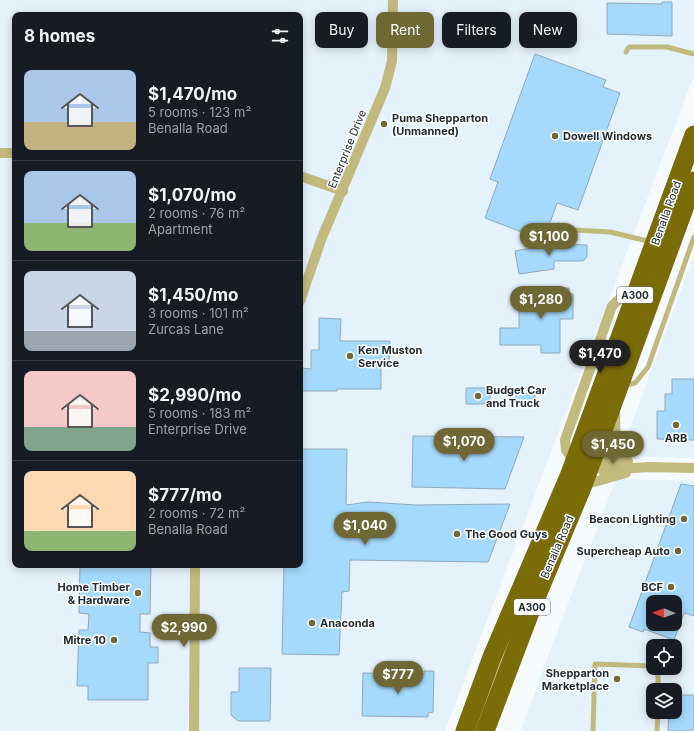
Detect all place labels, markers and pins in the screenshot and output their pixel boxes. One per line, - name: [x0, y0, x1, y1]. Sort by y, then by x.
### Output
- place label: Puma Shepparton (Unmanned): [392, 111, 488, 138]
- marker: Puma Shepparton (Unmanned): [379, 119, 389, 129]
- place label: Dowell Windows: [563, 129, 652, 143]
- marker: Dowell Windows: [550, 131, 560, 141]
- pin: $1,100: [516, 223, 582, 257]
- pin: $1,280: [508, 286, 574, 320]
- pin: $1,470: [567, 340, 633, 374]
- place label: Ken Muston Service: [358, 343, 422, 370]
- marker: Ken Muston Service: [345, 351, 355, 361]
- place label: Budget Car and Truck: [486, 383, 547, 410]
- marker: Budget Car and Truck: [473, 391, 483, 401]
- marker: ARB: [671, 420, 681, 430]
- pin: $1,070: [431, 428, 497, 462]
- pin: $1,450: [580, 431, 646, 465]
- place label: ARB: [665, 431, 687, 445]
- pin: $1,040: [332, 512, 398, 546]
- place label: Beacon Lighting: [589, 512, 676, 526]
- marker: Beacon Lighting: [679, 514, 689, 524]
- place label: The Good Guys: [465, 527, 548, 541]
- marker: The Good Guys: [452, 529, 462, 539]
- place label: Supercheap Auto: [577, 544, 670, 558]
- marker: Supercheap Auto: [673, 546, 683, 556]
- place label: Home Timber & Hardware: [58, 580, 131, 607]
- place label: BCF: [641, 580, 663, 594]
- marker: BCF: [666, 582, 676, 592]
- marker: Home Timber & Hardware: [133, 588, 143, 598]
- pin: $2,990: [151, 614, 217, 648]
- place label: Anaconda: [320, 616, 375, 630]
- marker: Anaconda: [307, 618, 317, 628]
- place label: Mitre 10: [63, 633, 106, 647]
- marker: Mitre 10: [109, 635, 119, 645]
- pin: $777: [374, 661, 422, 695]
- place label: Shepparton Marketplace: [542, 666, 609, 693]
- marker: Shepparton Marketplace: [612, 674, 622, 684]

